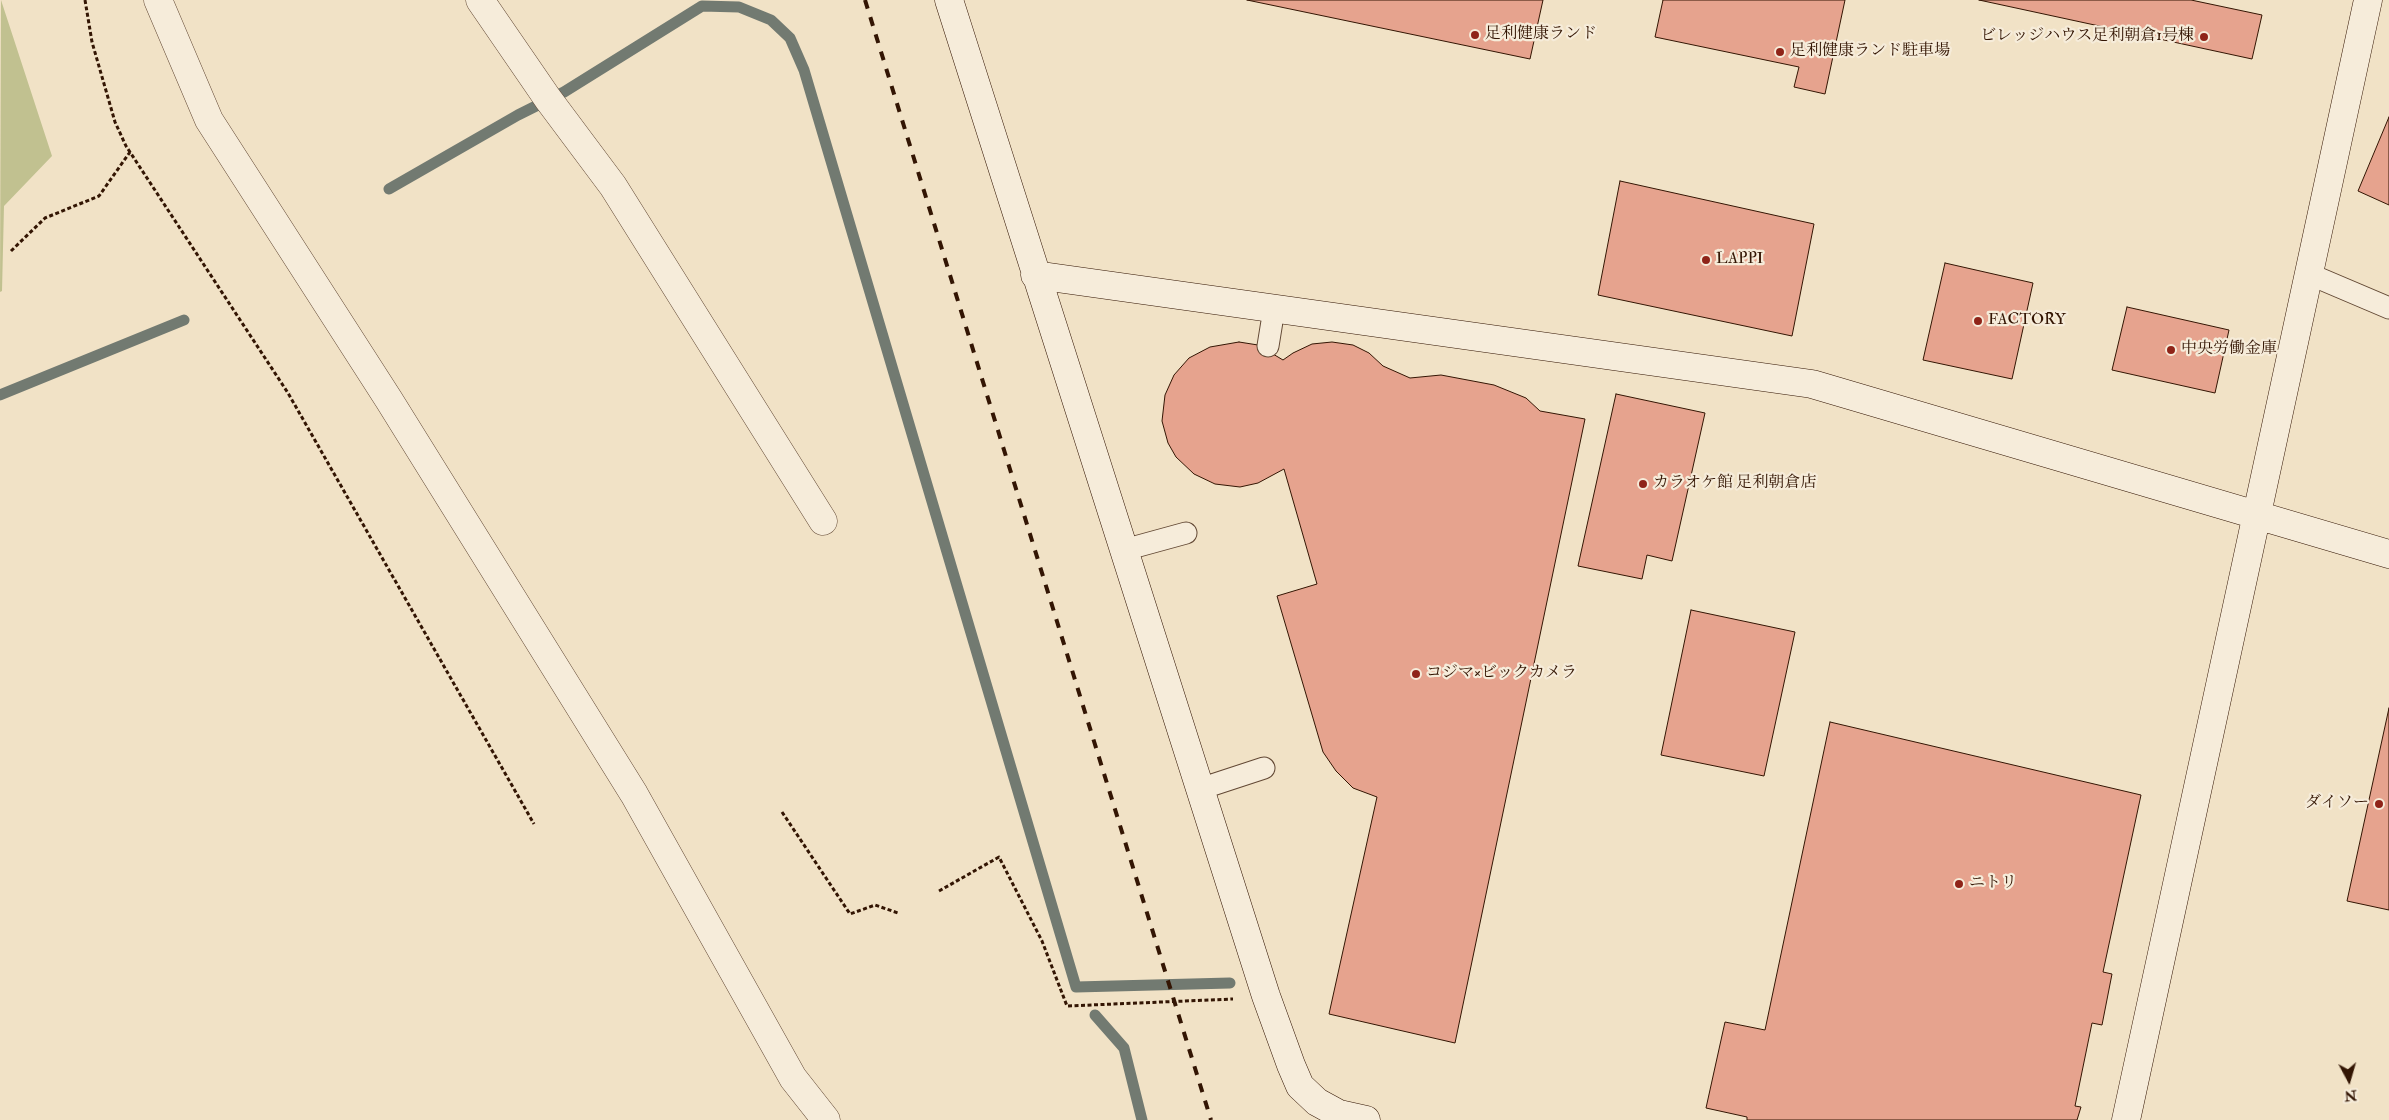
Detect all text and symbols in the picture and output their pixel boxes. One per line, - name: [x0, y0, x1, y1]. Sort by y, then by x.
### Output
- place label: 足利健康ランド: [1485, 25, 1597, 45]
- place label: ビレッジハウス足利朝倉1号棟: [1980, 27, 2194, 47]
- marker: 足利健康ランド: [1469, 29, 1481, 41]
- marker: ビレッジハウス足利朝倉1号棟: [2198, 31, 2210, 43]
- place label: 足利健康ランド駐車場: [1790, 42, 1950, 62]
- marker: 足利健康ランド駐車場: [1774, 46, 1786, 58]
- place label: LAPPI: [1716, 250, 1763, 270]
- marker: LAPPI: [1700, 254, 1712, 266]
- place label: FACTORY: [1988, 311, 2066, 331]
- marker: FACTORY: [1972, 315, 1984, 327]
- place label: 中央労働金庫: [2181, 340, 2277, 360]
- marker: 中央労働金庫: [2165, 344, 2177, 356]
- place label: カラオケ館 足利朝倉店: [1653, 474, 1816, 494]
- marker: カラオケ館 足利朝倉店: [1637, 478, 1649, 490]
- place label: コジマ×ビックカメラ: [1426, 664, 1577, 684]
- marker: コジマ×ビックカメラ: [1410, 668, 1422, 680]
- place label: ダイソー: [2305, 794, 2369, 814]
- marker: ダイソー: [2373, 798, 2385, 810]
- place label: ニトリ: [1969, 874, 2017, 894]
- marker: ニトリ: [1953, 878, 1965, 890]
- north arrow: [2324, 1055, 2374, 1105]
- text: N: [2344, 1086, 2358, 1105]

